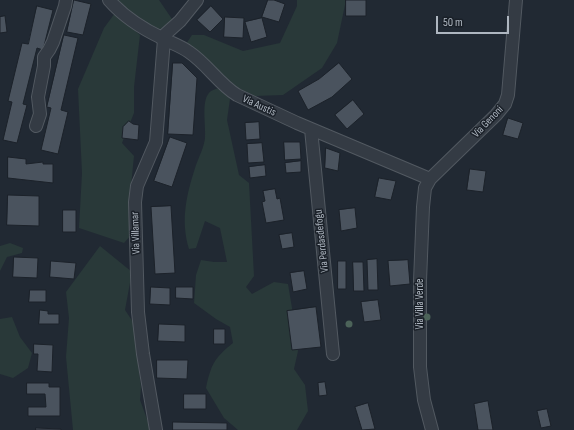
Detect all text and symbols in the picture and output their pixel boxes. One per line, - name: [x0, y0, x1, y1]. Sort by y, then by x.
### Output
- scale bar: [438, 8, 511, 34]
- text: 50 m: [443, 15, 463, 30]
- street label: Via Austis: [240, 92, 278, 120]
- street label: Via Genoni: [470, 103, 506, 141]
- street label: Via Perdasdefogu: [312, 209, 332, 273]
- street label: Via Villamar: [129, 211, 143, 255]
- street label: Via Villa Verde: [413, 278, 427, 330]

